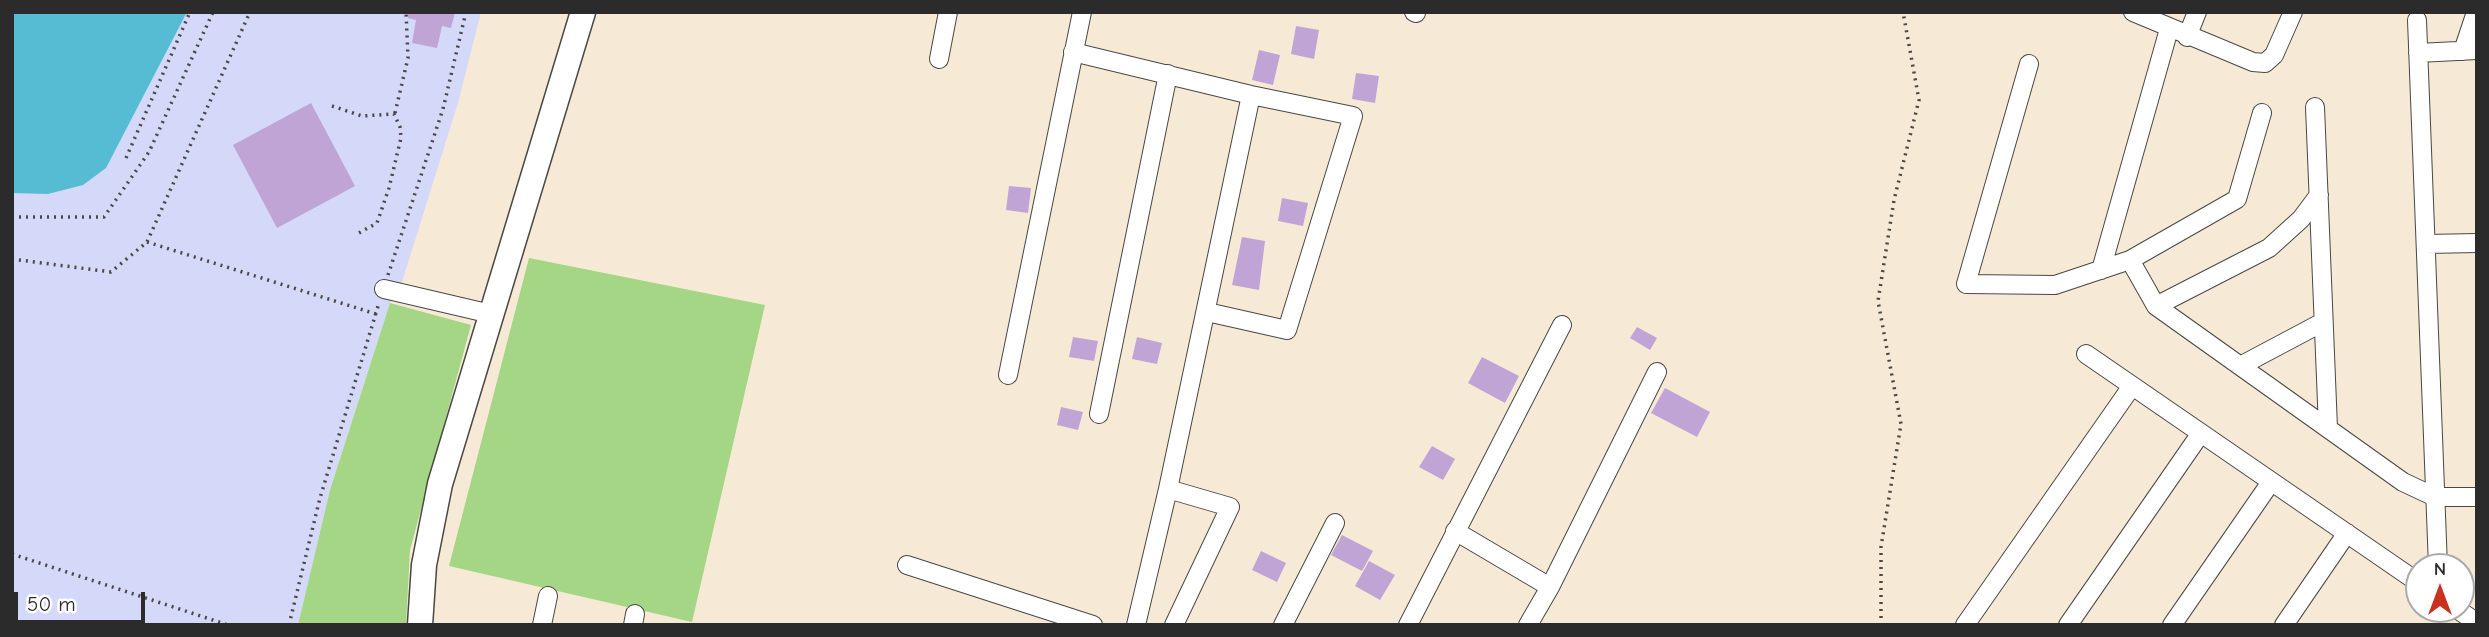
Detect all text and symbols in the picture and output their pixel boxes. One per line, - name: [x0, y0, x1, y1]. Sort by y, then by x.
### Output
- north arrow: [2405, 553, 2475, 623]
- text: N: [2434, 558, 2446, 580]
- scale bar: [18, 578, 149, 622]
- text: 50 m: [27, 592, 76, 616]

